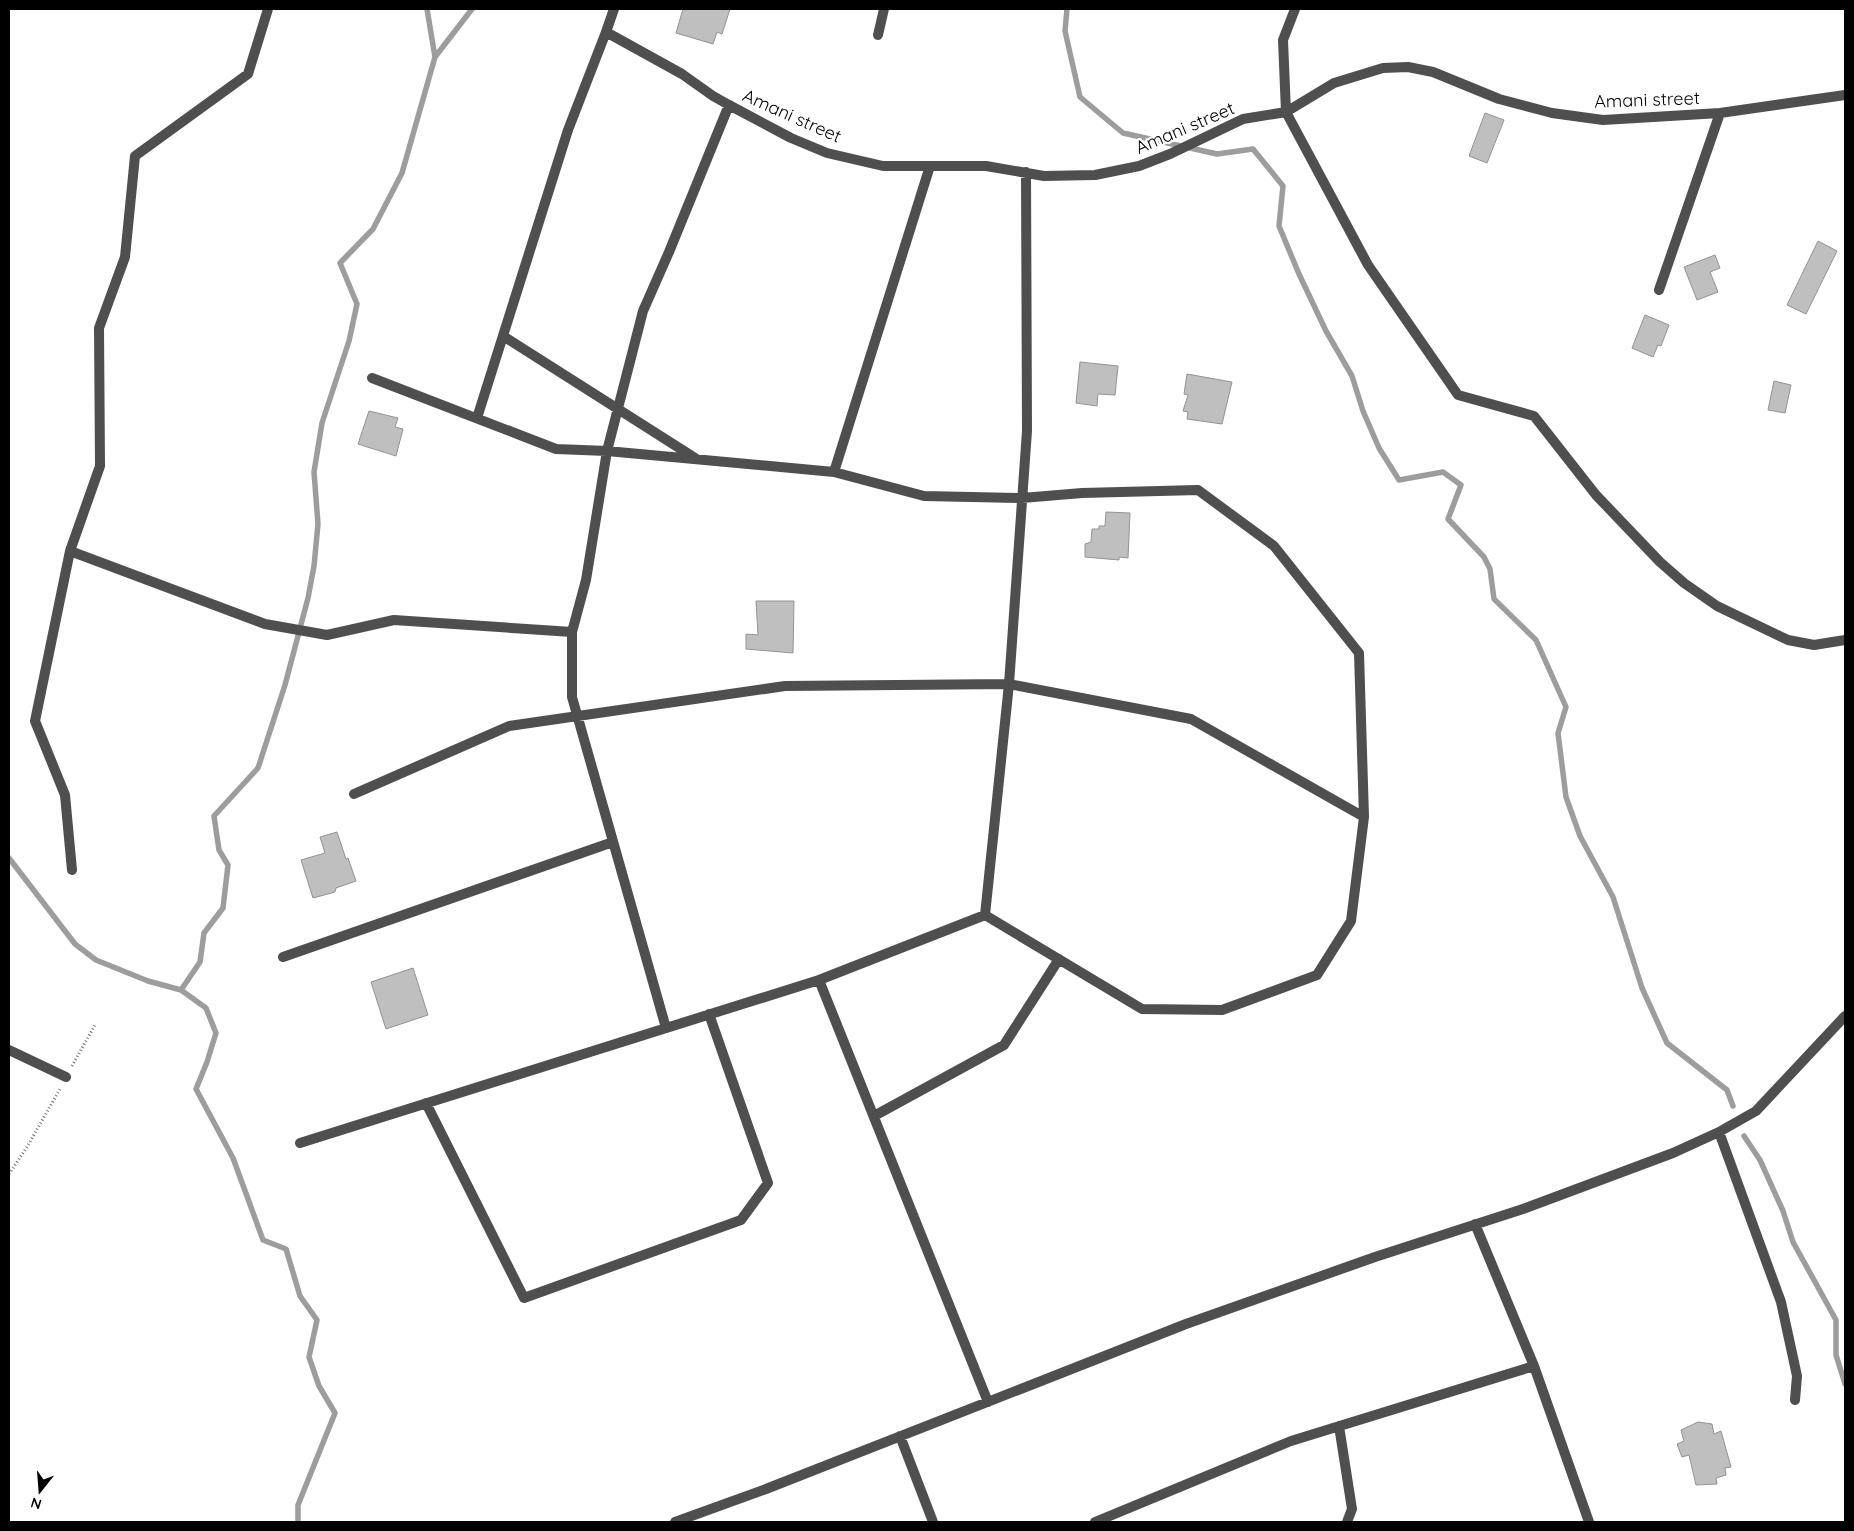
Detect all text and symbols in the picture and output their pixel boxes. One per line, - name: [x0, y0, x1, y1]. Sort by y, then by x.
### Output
- street label: Amani street: [739, 84, 845, 148]
- street label: Amani street: [1594, 86, 1700, 113]
- street label: Amani street: [1132, 96, 1238, 159]
- north arrow: [15, 1466, 65, 1516]
- text: N: [29, 1493, 44, 1514]

